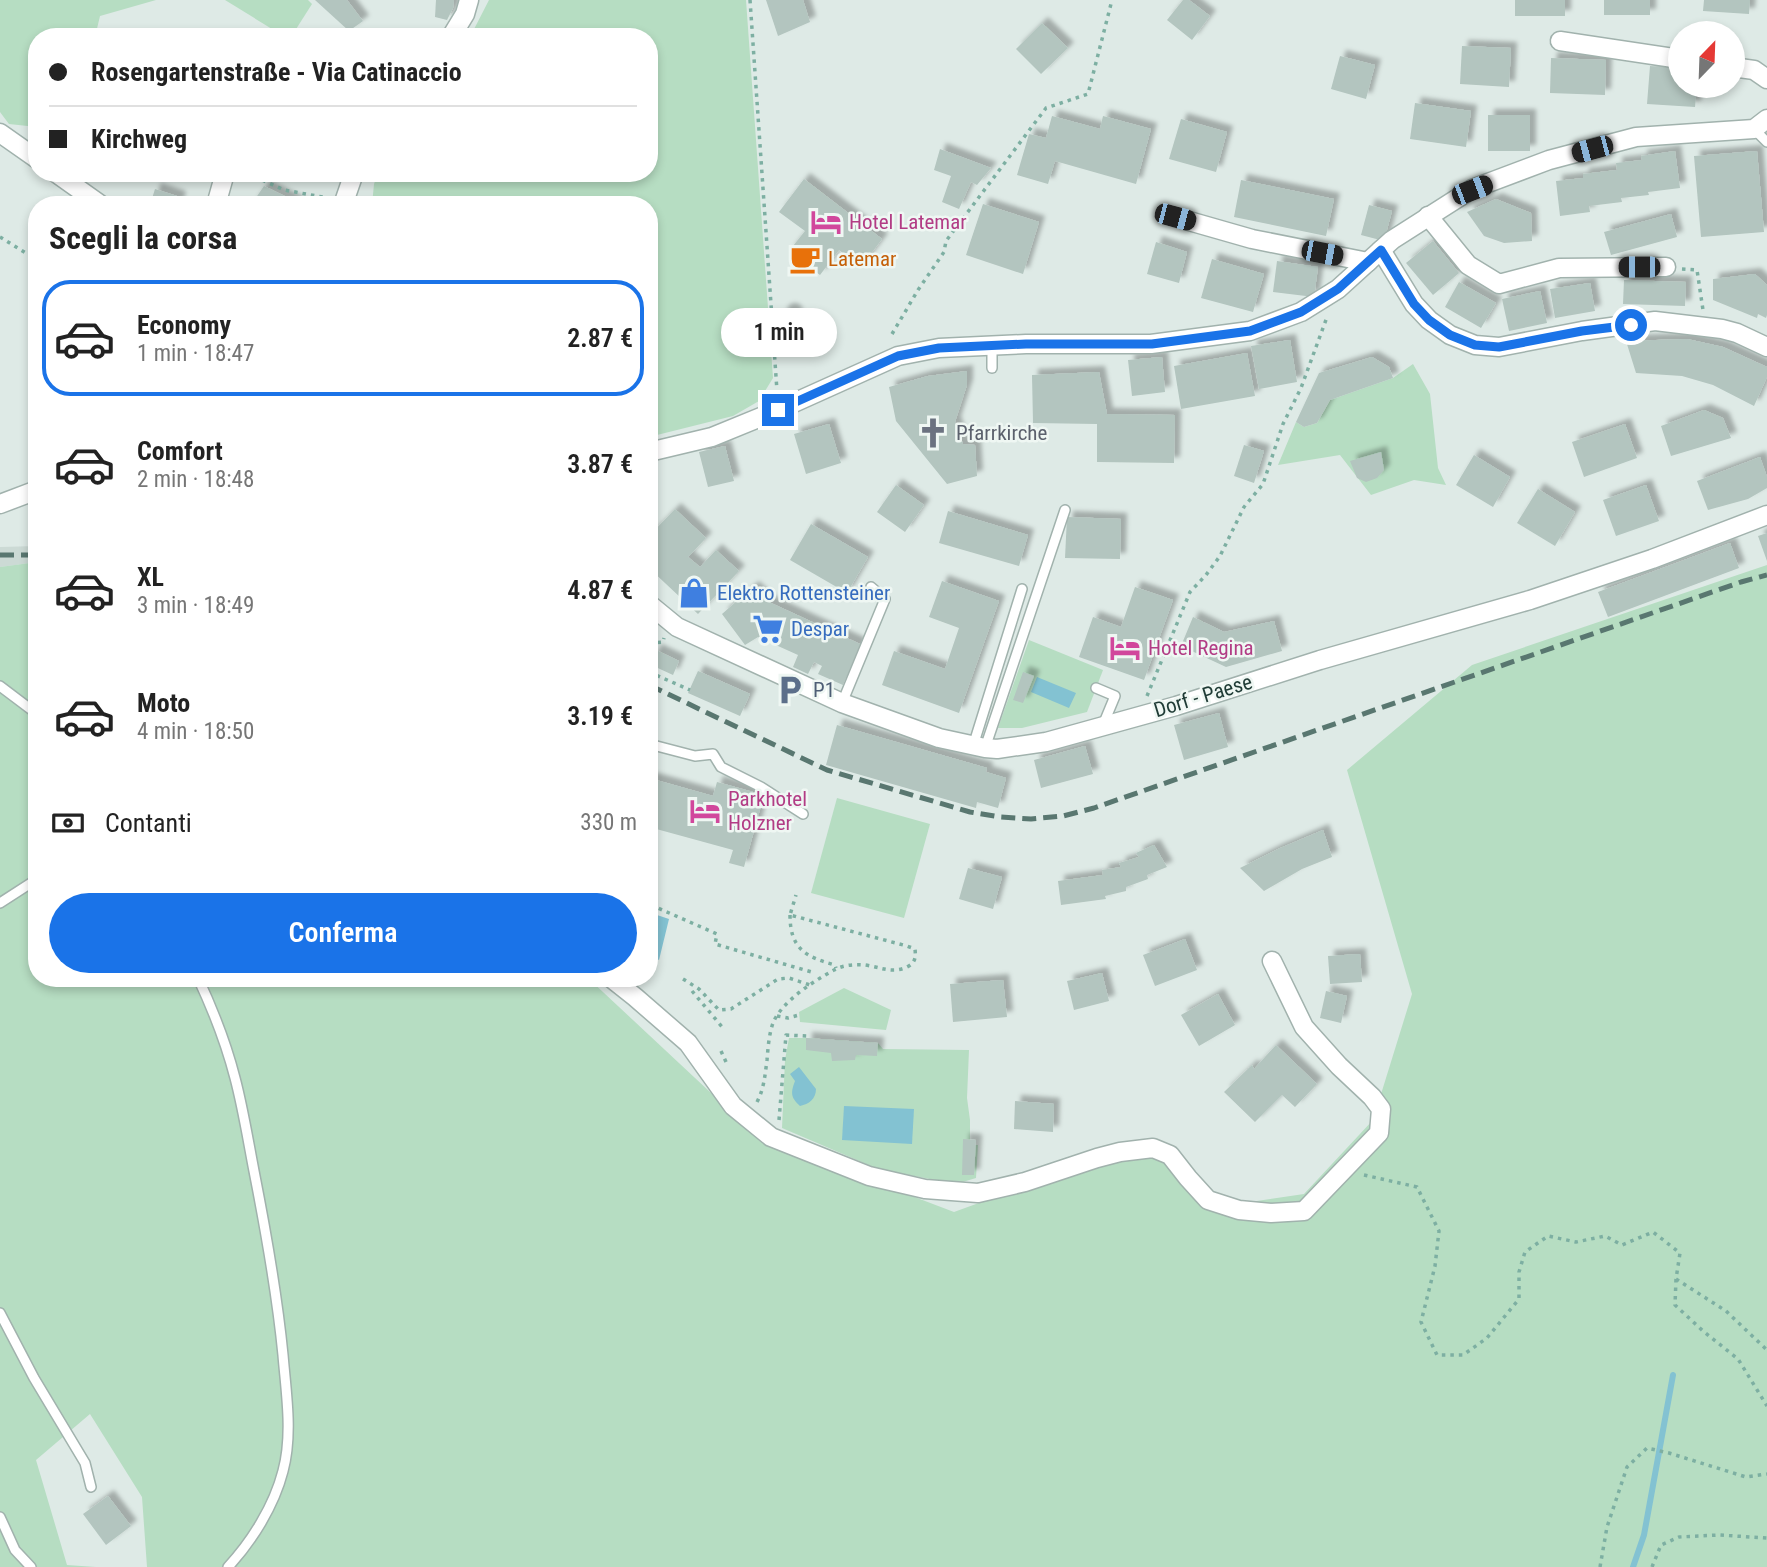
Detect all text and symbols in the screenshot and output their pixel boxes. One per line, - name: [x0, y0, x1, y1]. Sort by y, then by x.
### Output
- north arrow: [1668, 21, 1745, 98]
- map controls: [1668, 21, 1745, 98]
- text: Rosengartenstraße - Via Catinaccio: [91, 57, 462, 87]
- text: Kirchweg: [91, 124, 187, 154]
- car: [1569, 133, 1616, 165]
- car: [1449, 173, 1496, 207]
- car: [1152, 201, 1199, 233]
- hotel icon: Hotel Latemar: [809, 205, 843, 239]
- place label: Hotel Latemar: [849, 210, 967, 234]
- text: Scegli la corsa: [49, 219, 237, 257]
- car: [1300, 239, 1345, 267]
- cafe icon: Latemar: [788, 242, 822, 276]
- place label: Latemar: [828, 247, 896, 271]
- car: [1619, 257, 1661, 278]
- icon: car: [53, 307, 116, 370]
- callout: 1 min: [720, 308, 836, 358]
- route start: [1615, 309, 1647, 341]
- text: Economy: [137, 310, 231, 340]
- text: 1 min: [754, 319, 804, 346]
- text: 2.87 €: [567, 323, 633, 353]
- text: 1 min · 18:47: [137, 340, 254, 367]
- route end: [762, 394, 794, 426]
- church icon: Pfarrkirche: [916, 416, 950, 450]
- place label: Pfarrkirche: [956, 421, 1047, 445]
- icon: car: [53, 433, 116, 496]
- text: Comfort: [137, 436, 223, 466]
- text: 3.87 €: [567, 449, 633, 479]
- text: 2 min · 18:48: [137, 466, 254, 493]
- icon: car: [53, 559, 116, 622]
- text: XL: [137, 562, 164, 592]
- text: 4.87 €: [567, 575, 633, 605]
- shop icon: Elektro Rottensteiner: [677, 576, 711, 610]
- place label: Elektro Rottensteiner: [717, 581, 890, 605]
- text: 3 min · 18:49: [137, 592, 254, 619]
- supermarket icon: Despar: [751, 612, 785, 646]
- place label: Despar: [791, 617, 849, 641]
- hotel icon: Hotel Regina: [1108, 631, 1142, 665]
- place label: Hotel Regina: [1148, 636, 1254, 660]
- street label: Dorf - Paese: [1151, 670, 1255, 722]
- parking icon: P1: [773, 673, 807, 707]
- place label: P1: [813, 678, 835, 702]
- icon: car: [53, 685, 116, 748]
- text: Moto: [137, 688, 190, 718]
- text: 3.19 €: [567, 701, 633, 731]
- text: 4 min · 18:50: [137, 718, 254, 745]
- place label: Parkhotel Holzner: [728, 787, 807, 835]
- hotel icon: Parkhotel Holzner: [688, 794, 722, 828]
- icon: cash: [49, 804, 87, 842]
- text: Contanti: [105, 808, 192, 838]
- text: 330 m: [580, 809, 637, 836]
- button: Conferma: [49, 893, 637, 973]

